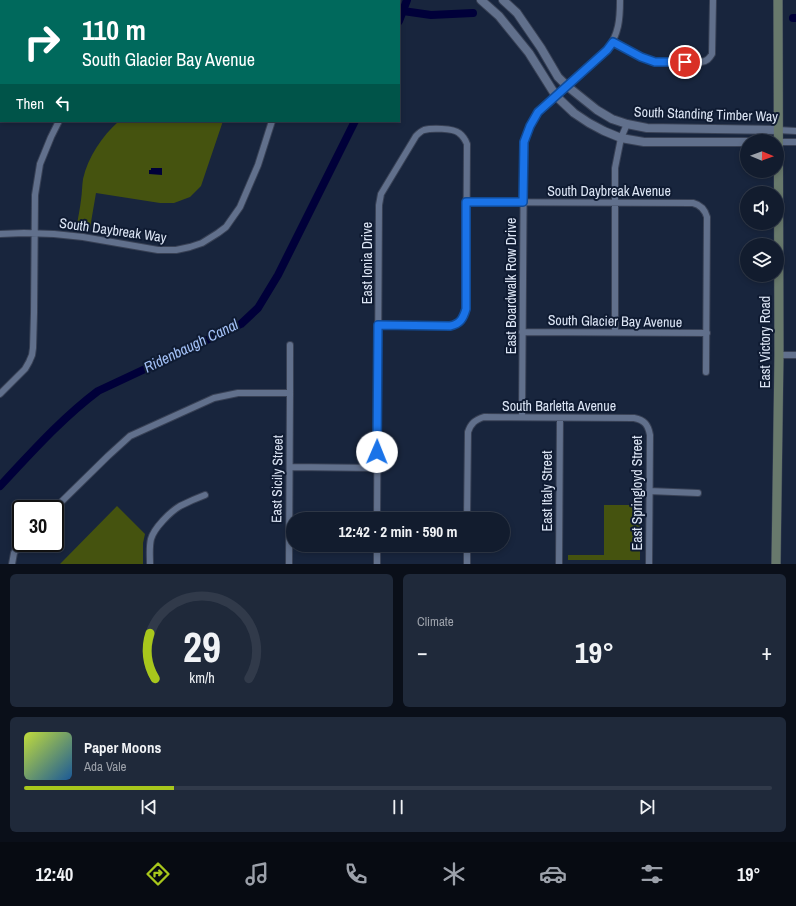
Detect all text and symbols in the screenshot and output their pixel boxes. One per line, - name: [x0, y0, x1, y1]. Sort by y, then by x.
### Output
- text: 110 m: [82, 11, 146, 49]
- icon: right: [16, 16, 68, 68]
- pin: [668, 45, 702, 79]
- text: South Glacier Bay Avenue: [82, 47, 255, 72]
- icon: arrive: [674, 51, 696, 73]
- icon: left: [52, 92, 74, 114]
- text: Then: [16, 93, 44, 114]
- street label: South Standing Timber Way: [634, 102, 779, 126]
- north arrow: [740, 134, 784, 178]
- map controls: [740, 134, 784, 282]
- street label: South Daybreak Avenue: [547, 182, 671, 200]
- button: sound: [740, 186, 784, 230]
- street label: South Daybreak Way: [58, 214, 168, 246]
- street label: East Boardwalk Row Drive: [502, 218, 520, 354]
- street label: East Ionia Drive: [358, 222, 376, 304]
- button: layers: [740, 238, 784, 282]
- street label: East Victory Road: [756, 296, 774, 388]
- street label: South Glacier Bay Avenue: [548, 311, 682, 331]
- water label: Ridenbaugh Canal: [140, 314, 242, 377]
- street label: South Barletta Avenue: [502, 397, 616, 415]
- position arrow: [356, 431, 398, 473]
- street label: East Sicily Street: [267, 435, 287, 523]
- street label: East Springloyd Street: [628, 436, 646, 550]
- street label: East Italy Street: [538, 450, 556, 532]
- speed limit sign: 30: [12, 500, 64, 552]
- text: 12:42 · 2 min · 590 m: [339, 521, 457, 542]
- text: Climate: [417, 613, 454, 630]
- text: 29: [183, 618, 220, 674]
- text: 19°: [575, 632, 614, 672]
- text: −: [417, 637, 428, 667]
- text: +: [761, 637, 772, 667]
- text: km/h: [189, 667, 214, 686]
- text: Paper Moons: [84, 737, 161, 758]
- text: Ada Vale: [84, 758, 126, 775]
- icon: previous: [138, 796, 160, 818]
- icon: pause: [387, 796, 409, 818]
- icon: next: [636, 796, 658, 818]
- icon: directions: [144, 860, 172, 888]
- icon: music: [243, 860, 271, 888]
- icon: phone: [342, 860, 370, 888]
- icon: climate: [440, 860, 468, 888]
- icon: car: [539, 860, 567, 888]
- icon: filters: [638, 860, 666, 888]
- text: 12:40: [35, 862, 73, 887]
- text: 19°: [737, 862, 761, 887]

